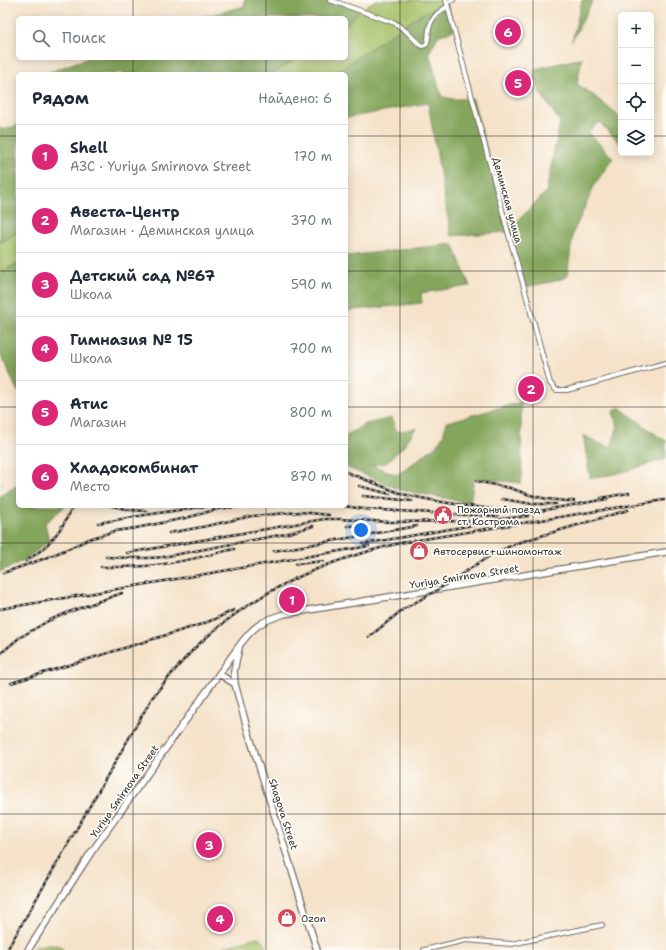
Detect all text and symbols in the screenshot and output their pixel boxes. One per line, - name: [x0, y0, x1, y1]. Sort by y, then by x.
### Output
- map controls: [618, 12, 654, 156]
- button: +: [618, 12, 654, 48]
- search box: [16, 16, 348, 60]
- pin: 6: [495, 17, 521, 47]
- icon: search: [30, 27, 52, 49]
- text: Поиск: [62, 28, 106, 48]
- button: −: [618, 48, 654, 84]
- pin: 5: [505, 68, 531, 98]
- button: locate: [618, 84, 654, 120]
- text: Рядом: [32, 87, 89, 109]
- text: Найдено: 6: [258, 90, 332, 107]
- button: layers: [618, 120, 654, 156]
- text: Shell: [70, 138, 108, 158]
- text: 1: [42, 148, 48, 165]
- text: 170 m: [294, 148, 332, 165]
- street label: Деминская улица: [490, 156, 525, 245]
- text: АЗС · Yuriya Smirnova Street: [70, 158, 251, 175]
- text: Авеста-Центр: [70, 202, 179, 222]
- text: 2: [40, 212, 50, 229]
- text: 370 m: [290, 212, 332, 229]
- text: Магазин · Деминская улица: [70, 222, 254, 239]
- text: Детский сад №67: [70, 266, 215, 286]
- text: 3: [40, 276, 50, 293]
- text: 590 m: [291, 276, 332, 293]
- text: Школа: [70, 286, 112, 303]
- text: Гимназия № 15: [70, 330, 193, 350]
- text: 4: [40, 340, 50, 357]
- text: 700 m: [289, 340, 332, 357]
- text: Школа: [70, 350, 112, 367]
- pin: 2: [518, 374, 544, 404]
- text: Атис: [70, 394, 108, 414]
- text: 5: [41, 404, 49, 421]
- text: 800 m: [289, 404, 332, 421]
- text: Магазин: [70, 414, 126, 431]
- text: Хладокомбинат: [70, 458, 198, 478]
- text: 6: [40, 468, 50, 485]
- text: 870 m: [290, 468, 332, 485]
- text: Место: [70, 478, 110, 495]
- place label: Пожарный поезд ст. Кострома: [457, 503, 541, 528]
- public building icon: Пожарный поезд ст. Кострома: [432, 504, 454, 526]
- your location: [351, 520, 371, 540]
- shop icon: Автосервис+шиномонтаж: [408, 540, 430, 562]
- place label: Автосервис+шиномонтаж: [433, 545, 562, 558]
- street label: Yuriya Smirnova Street: [408, 561, 520, 592]
- pin: 1: [279, 585, 305, 615]
- street label: Yuriya Smirnova Street: [87, 742, 161, 840]
- street label: Shagova Street: [266, 777, 301, 851]
- pin: 3: [196, 830, 222, 860]
- pin: 4: [207, 904, 233, 934]
- shop icon: Ozon: [276, 907, 298, 929]
- place label: Ozon: [301, 912, 326, 925]

